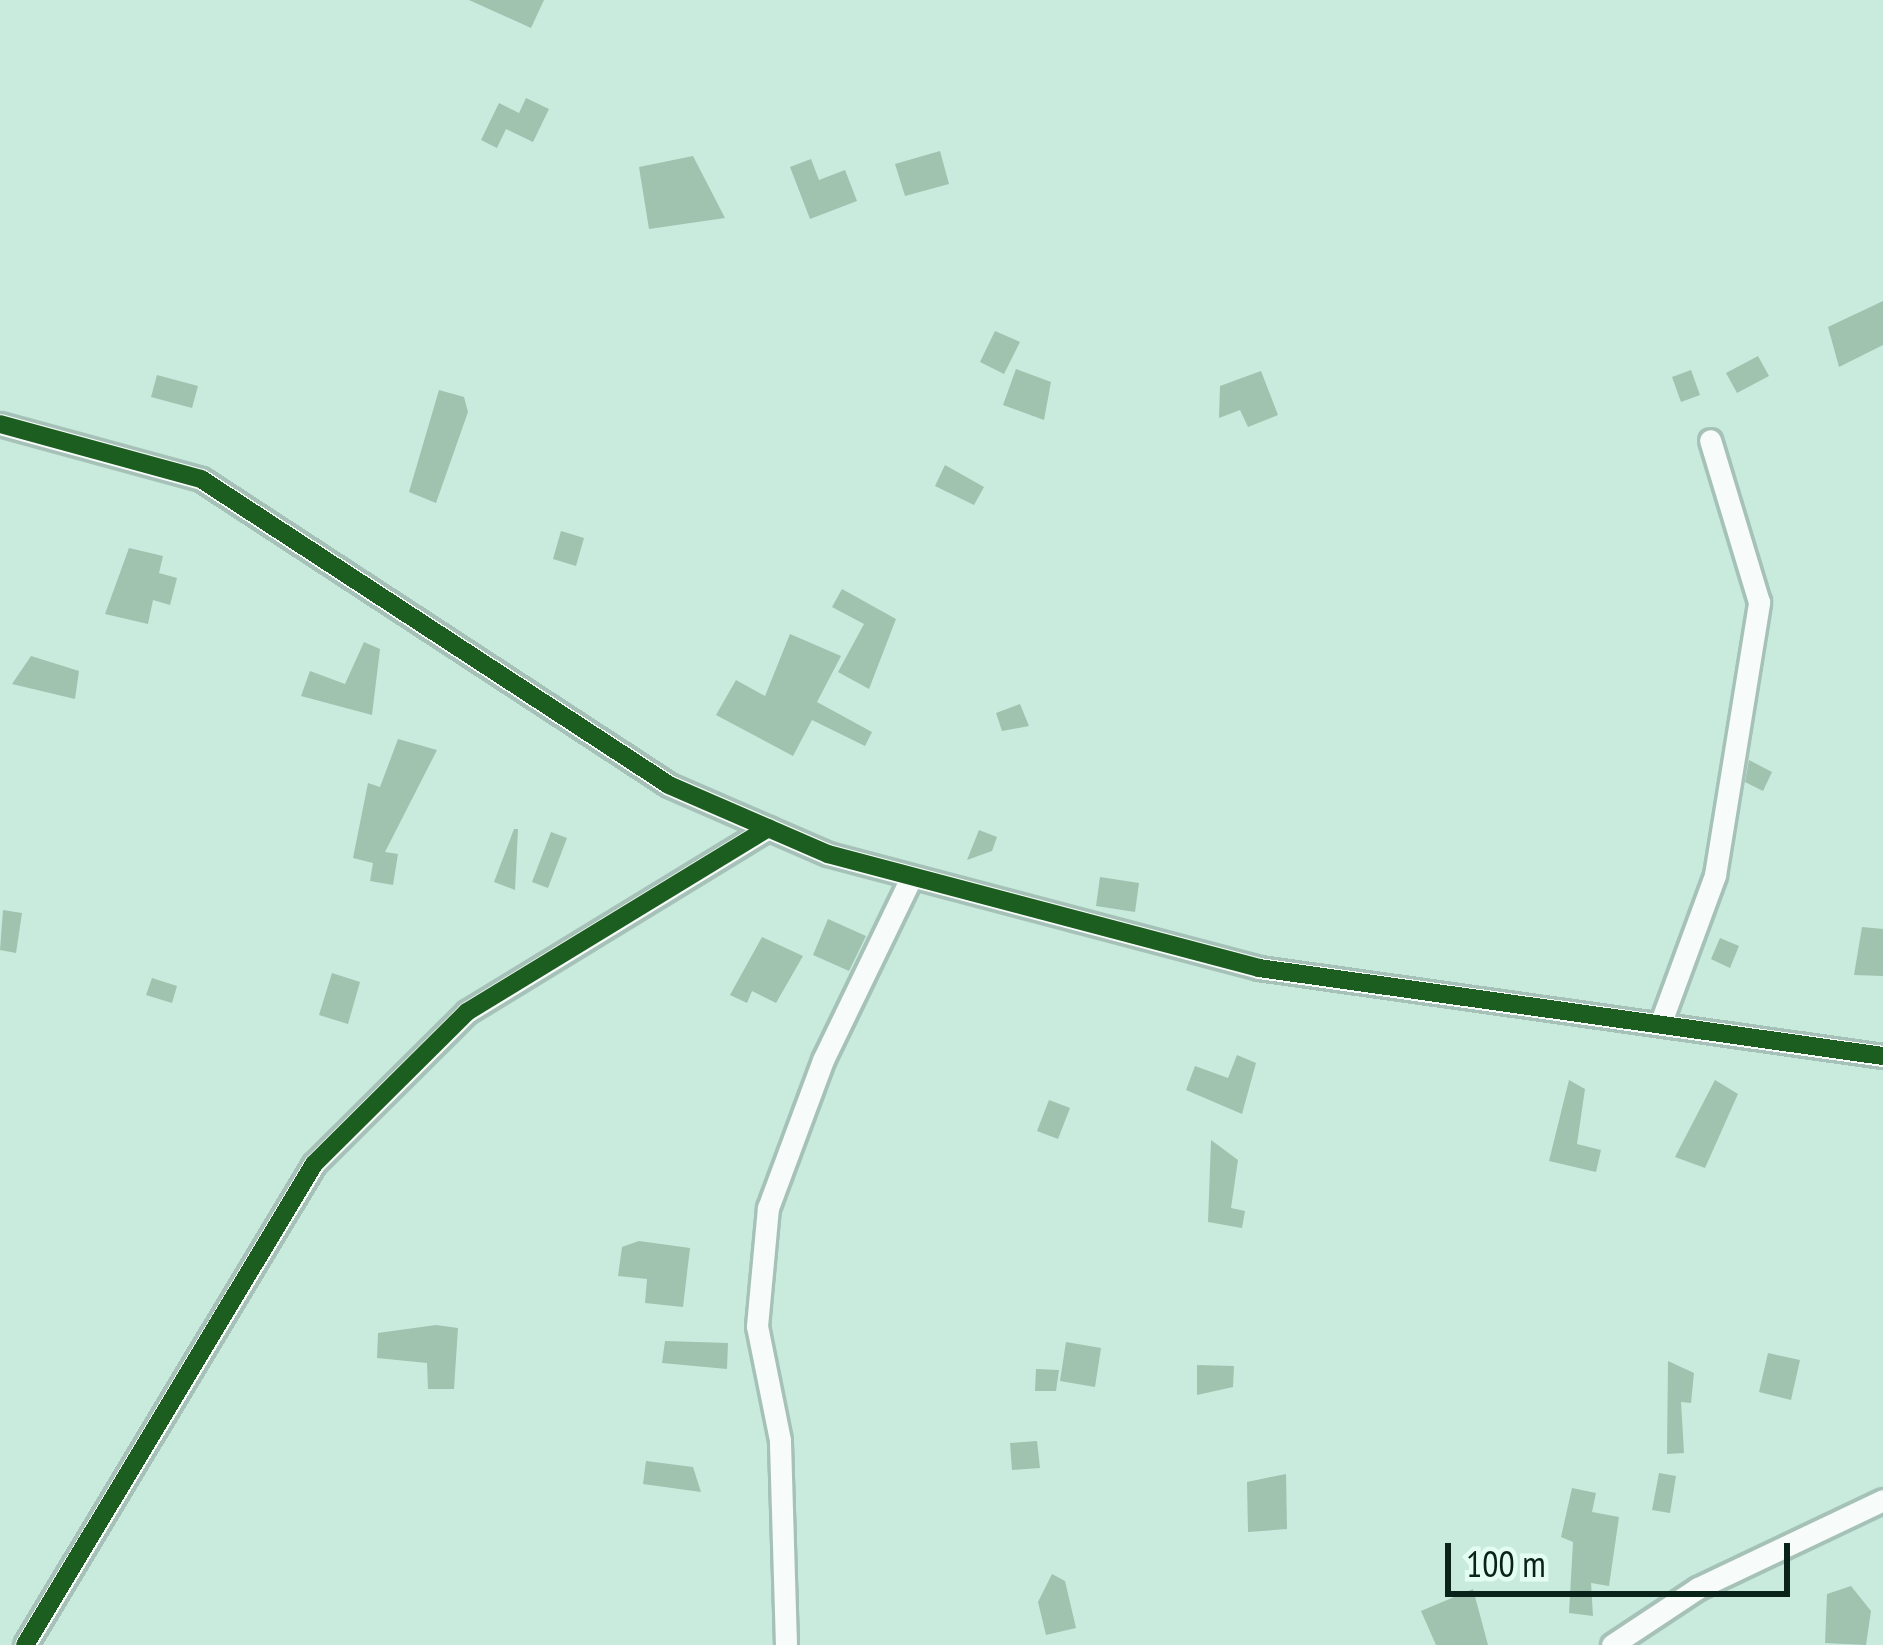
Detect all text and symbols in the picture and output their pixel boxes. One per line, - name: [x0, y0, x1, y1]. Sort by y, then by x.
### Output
- scale bar: [1451, 1519, 1796, 1593]
- text: 100 m: [1466, 1540, 1546, 1587]

